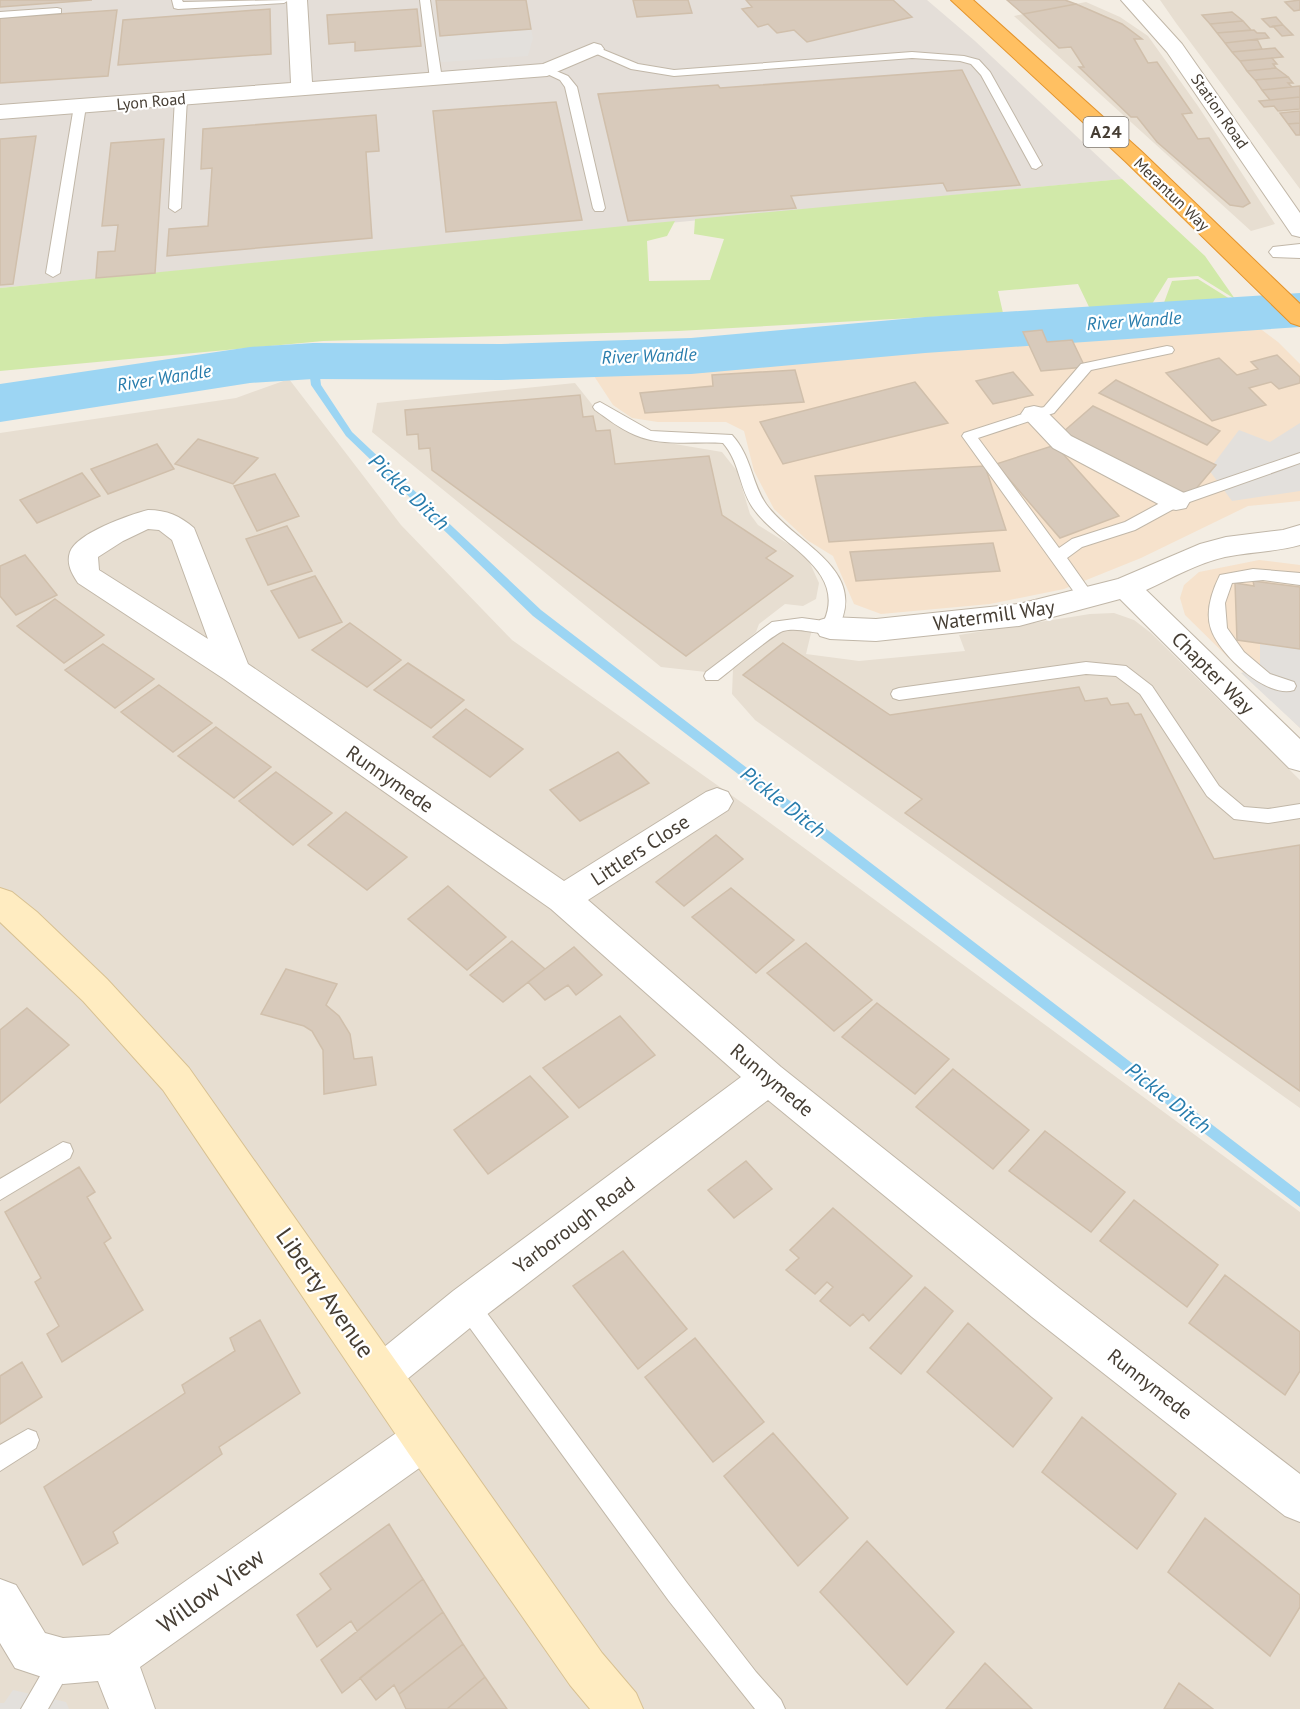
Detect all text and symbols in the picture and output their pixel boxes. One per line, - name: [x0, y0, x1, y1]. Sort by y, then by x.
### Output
- street label: Station Road: [1187, 70, 1253, 152]
- street label: Lyon Road: [116, 88, 186, 114]
- road number: A24: [1084, 117, 1128, 147]
- street label: Merantun Way: [1130, 153, 1214, 235]
- water label: River Wandle: [1086, 306, 1183, 335]
- water label: River Wandle: [601, 342, 698, 369]
- water label: River Wandle: [115, 359, 213, 396]
- water label: Pickle Ditch: [363, 447, 455, 536]
- street label: Watermill Way: [932, 594, 1057, 636]
- street label: Chapter Way: [1166, 626, 1260, 720]
- street label: Runnymede: [341, 739, 439, 819]
- water label: Pickle Ditch: [735, 760, 831, 843]
- street label: Littlers Close: [586, 808, 694, 892]
- street label: Runnymede: [725, 1038, 819, 1122]
- water label: Pickle Ditch: [1120, 1056, 1216, 1139]
- street label: Yarborough Road: [508, 1171, 640, 1279]
- street label: Liberty Avenue: [269, 1222, 382, 1364]
- street label: Runnymede: [1102, 1343, 1198, 1425]
- street label: Willow View: [151, 1541, 271, 1640]

